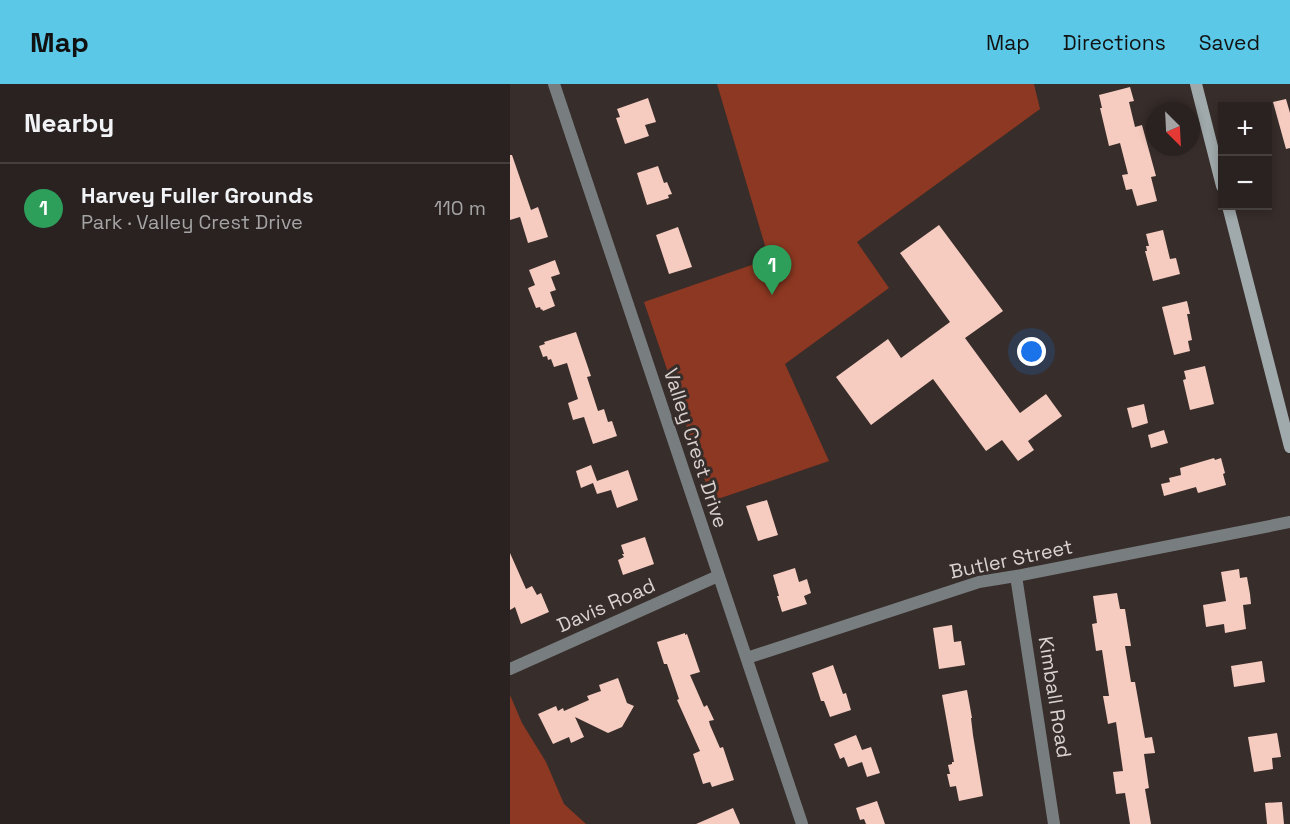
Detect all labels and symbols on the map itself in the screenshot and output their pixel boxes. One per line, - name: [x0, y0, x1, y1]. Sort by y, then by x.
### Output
- north arrow: [1146, 102, 1200, 156]
- pin: 1: [752, 246, 792, 295]
- your location: [1017, 337, 1046, 366]
- street label: Valley Crest Drive: [658, 365, 734, 531]
- street label: Butler Street: [947, 533, 1075, 585]
- street label: Davis Road: [553, 572, 659, 638]
- street label: Kimball Road: [1033, 634, 1077, 760]

